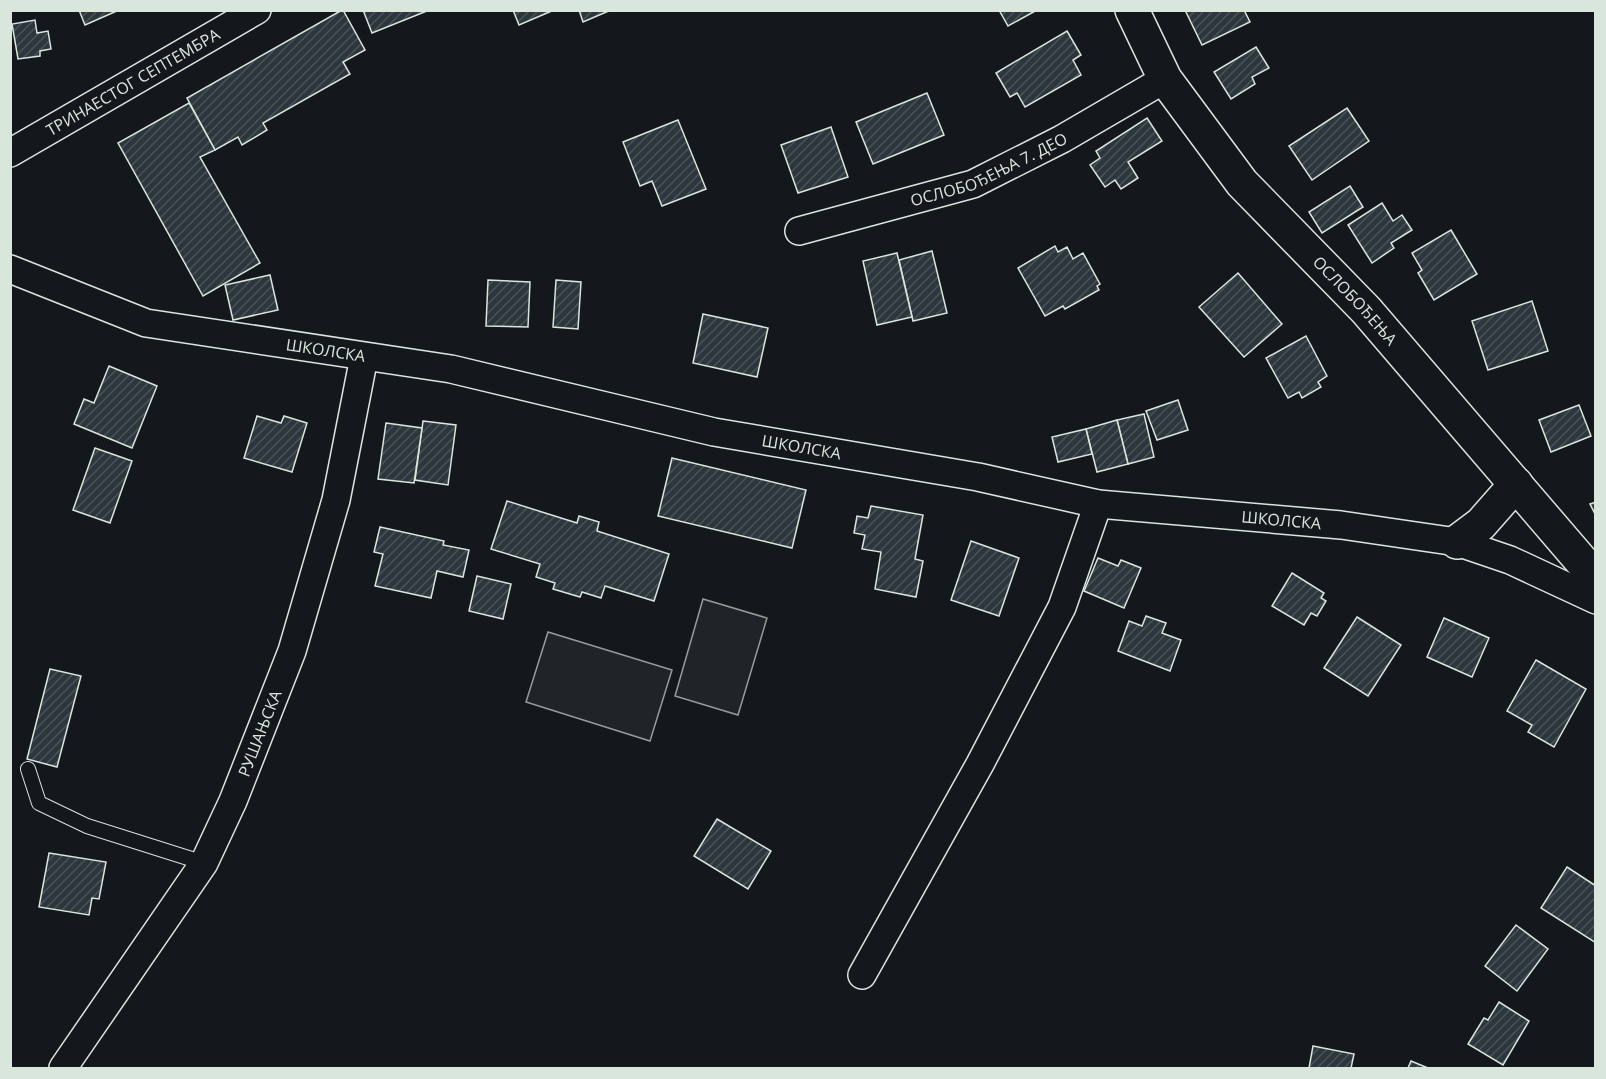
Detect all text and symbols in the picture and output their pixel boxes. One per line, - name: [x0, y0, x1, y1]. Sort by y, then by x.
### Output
- street label: ТРИНАЕСТОГ СЕПТЕМБРА: [42, 22, 225, 141]
- street label: ОСЛОБОЂЕЊА 7. ДЕО: [908, 127, 1071, 211]
- street label: ОСЛОБОЂЕЊА: [1308, 251, 1403, 350]
- street label: ШКОЛСКА: [284, 333, 368, 367]
- street label: ШКОЛСКА: [760, 429, 844, 465]
- street label: ШКОЛСКА: [1241, 505, 1323, 534]
- street label: РУШАЊСКА: [233, 686, 287, 780]

